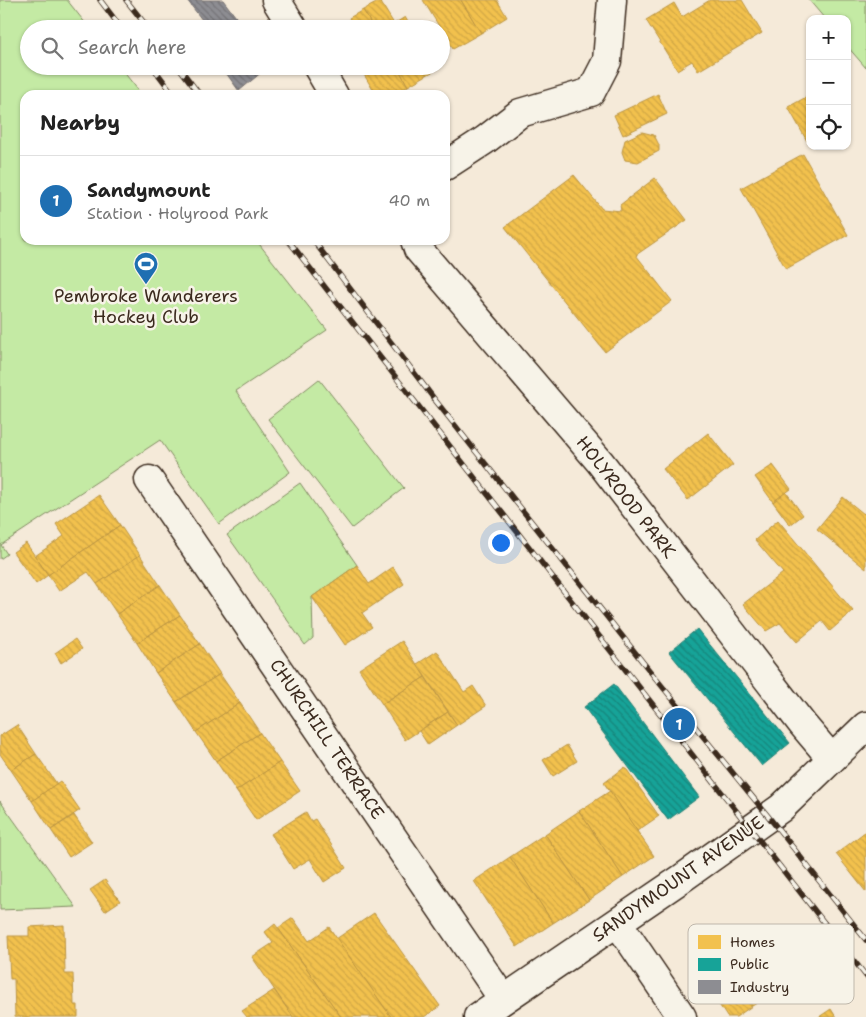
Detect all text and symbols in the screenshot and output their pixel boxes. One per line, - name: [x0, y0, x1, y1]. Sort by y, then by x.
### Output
- map controls: [806, 15, 851, 150]
- button: +: [806, 15, 851, 60]
- search box: [20, 20, 450, 75]
- icon: search: [38, 34, 66, 62]
- text: Search here: [78, 35, 187, 60]
- button: −: [806, 60, 851, 105]
- button: locate: [806, 105, 851, 150]
- text: Nearby: [40, 109, 120, 137]
- text: Sandymount: [87, 178, 210, 203]
- text: 1: [52, 190, 60, 211]
- text: 40 m: [388, 190, 430, 211]
- text: Station · Holyrood Park: [87, 203, 269, 224]
- sports icon: Pembroke Wanderers Hockey Club: [133, 251, 159, 285]
- place label: Pembroke Wanderers Hockey Club: [54, 284, 238, 329]
- street label: HOLYROOD PARK: [571, 431, 681, 563]
- your location: [488, 530, 514, 556]
- street label: CHURCHILL TERRACE: [264, 654, 390, 824]
- pin: 1: [663, 705, 695, 743]
- street label: SANDYMOUNT AVENUE: [587, 811, 769, 947]
- legend: [688, 924, 854, 1004]
- text: Homes: [730, 933, 775, 951]
- text: Public: [730, 955, 769, 973]
- text: Industry: [730, 978, 789, 996]

